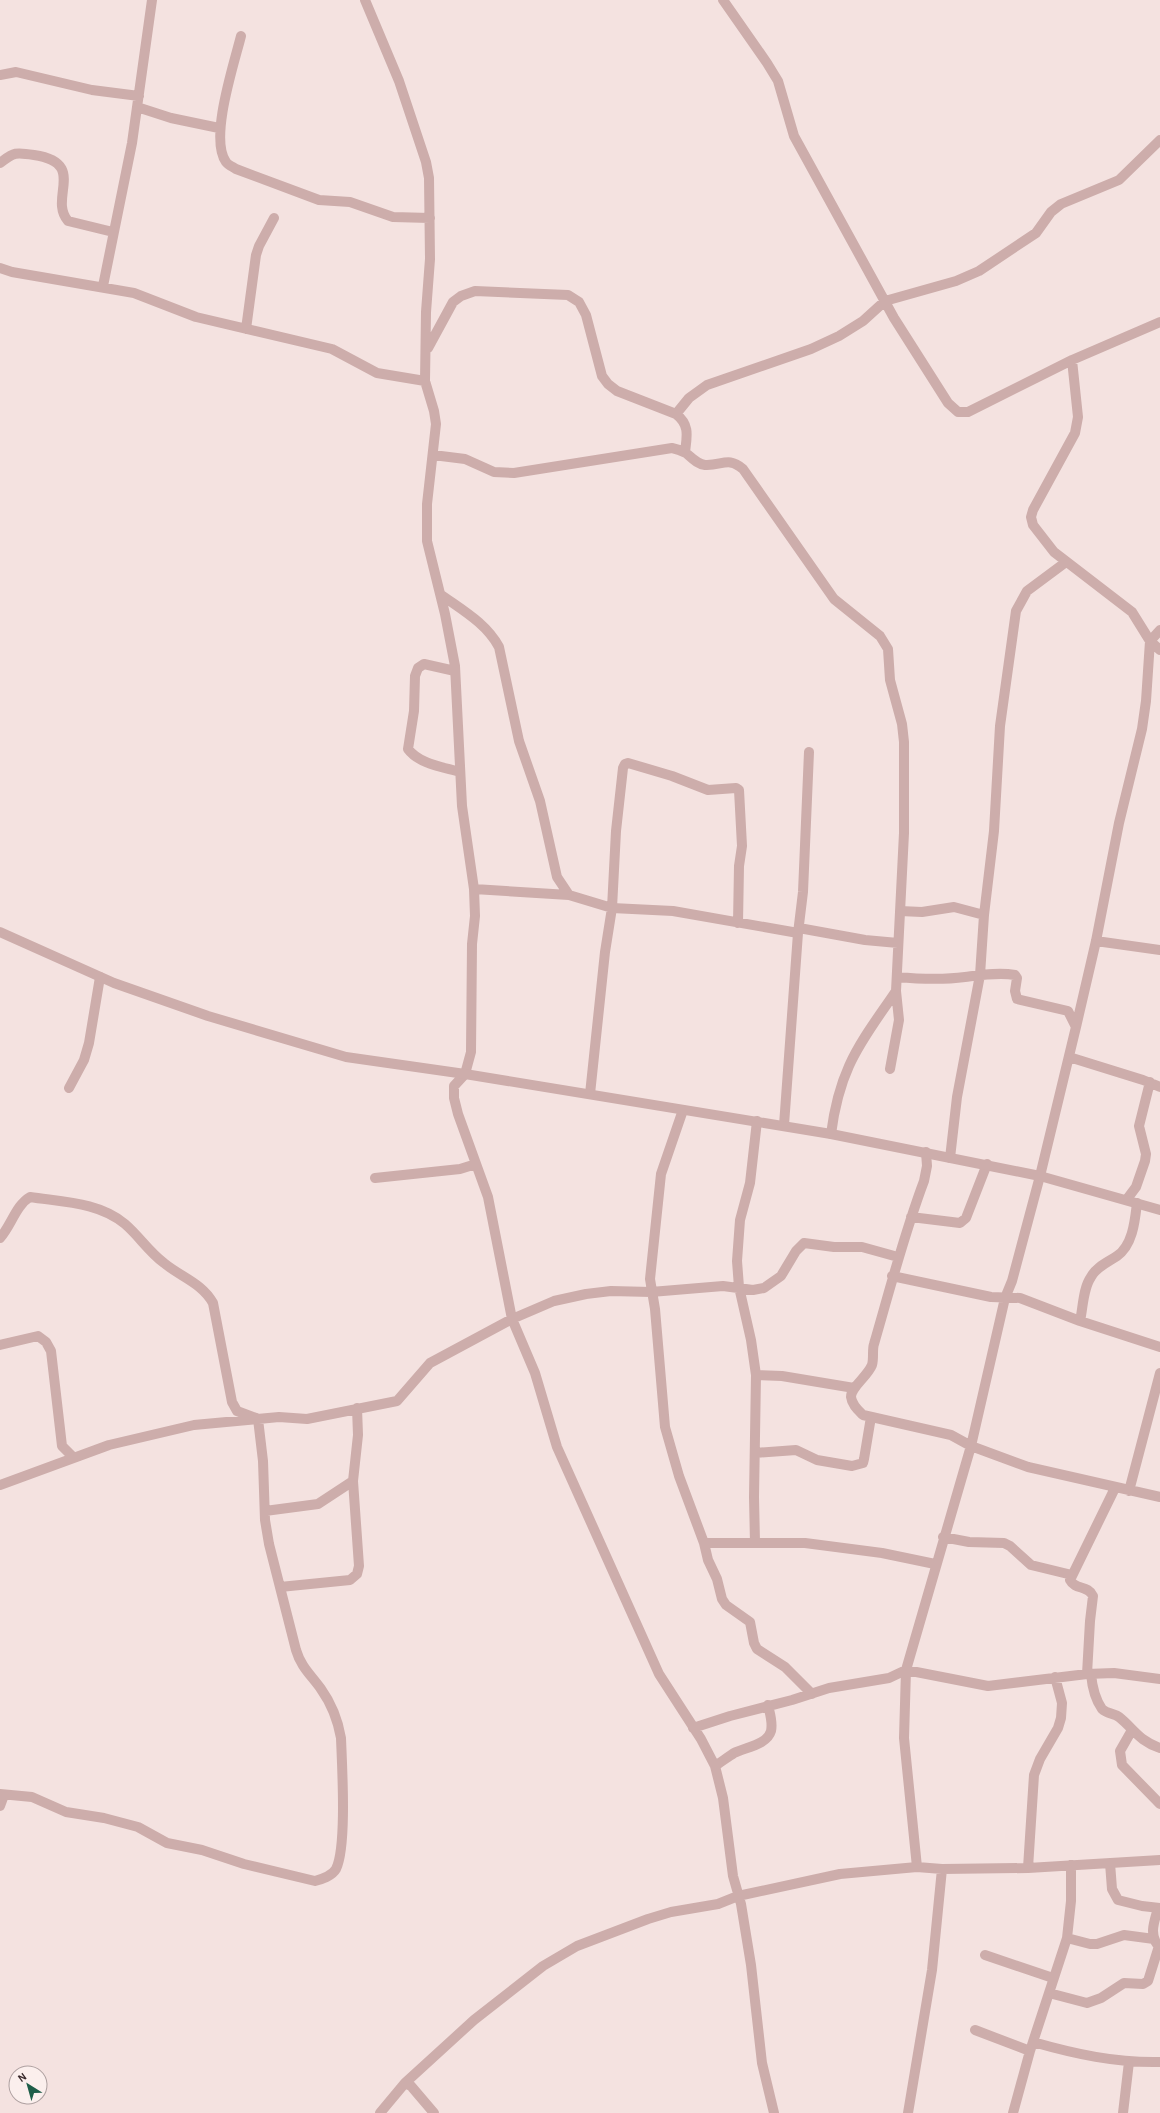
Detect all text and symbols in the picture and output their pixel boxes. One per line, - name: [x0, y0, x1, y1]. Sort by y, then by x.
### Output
- north arrow: [8, 2065, 48, 2105]
- text: N: [16, 2071, 29, 2084]

